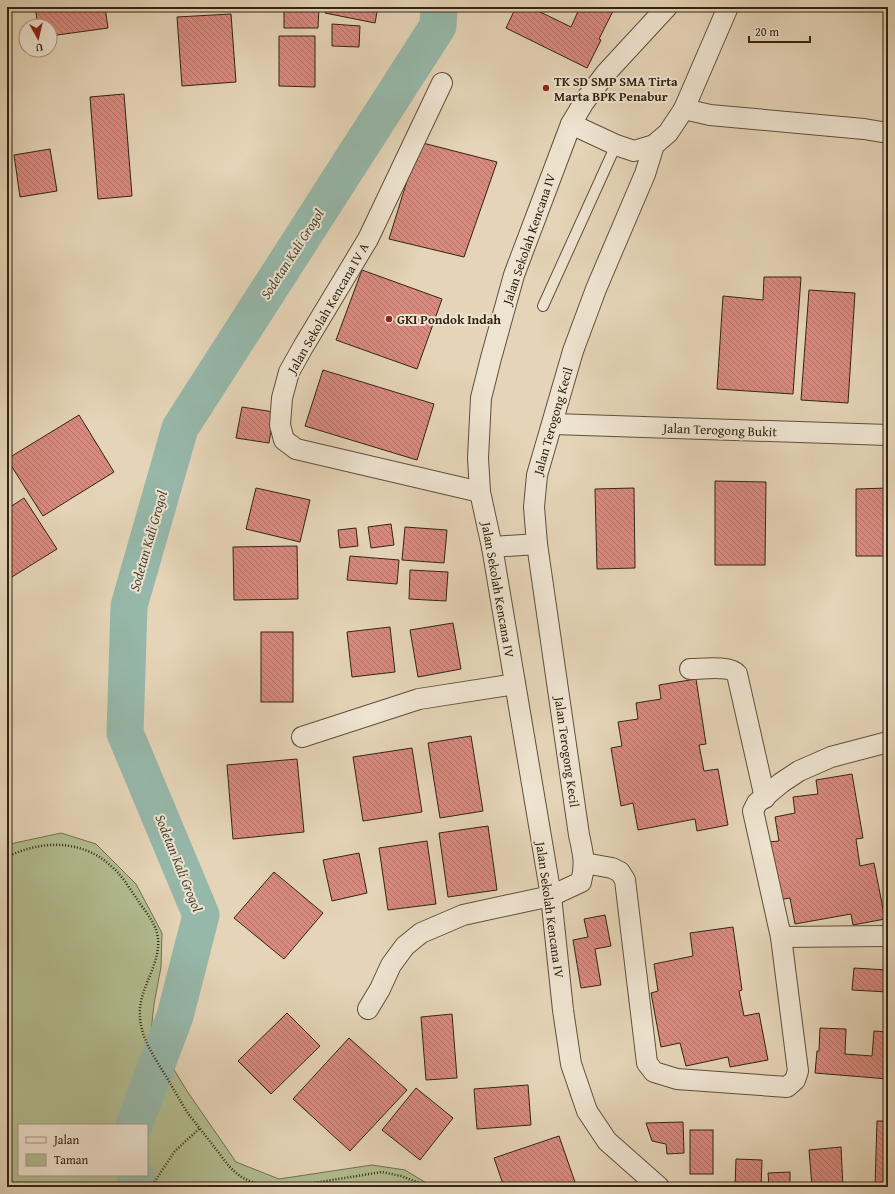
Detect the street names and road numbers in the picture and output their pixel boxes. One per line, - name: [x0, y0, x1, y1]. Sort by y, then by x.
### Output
- street label: Jalan Sekolah Kencana IV: [497, 170, 561, 309]
- street label: Jalan Sekolah Kencana IV A: [282, 239, 373, 379]
- street label: Jalan Terogong Kecil: [528, 364, 578, 479]
- street label: Jalan Terogong Bukit: [661, 418, 778, 441]
- street label: Jalan Sekolah Kencana IV: [476, 519, 519, 660]
- street label: Jalan Terogong Kecil: [550, 694, 584, 809]
- street label: Jalan Sekolah Kencana IV: [531, 839, 569, 980]

